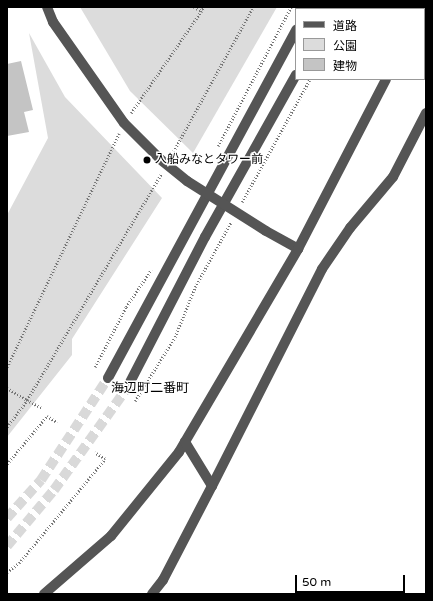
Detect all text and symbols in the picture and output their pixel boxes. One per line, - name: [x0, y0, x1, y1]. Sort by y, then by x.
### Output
- legend: [295, 8, 425, 80]
- text: 道路: [333, 19, 357, 33]
- text: 公園: [333, 39, 357, 53]
- text: 建物: [333, 59, 357, 73]
- place label: 入船みなとタワー前: [155, 153, 263, 167]
- marker: 入船みなとタワー前: [142, 155, 152, 165]
- district label: 海辺町二番町: [111, 380, 189, 396]
- scale bar: [297, 567, 407, 593]
- text: 50 m: [302, 575, 331, 589]

